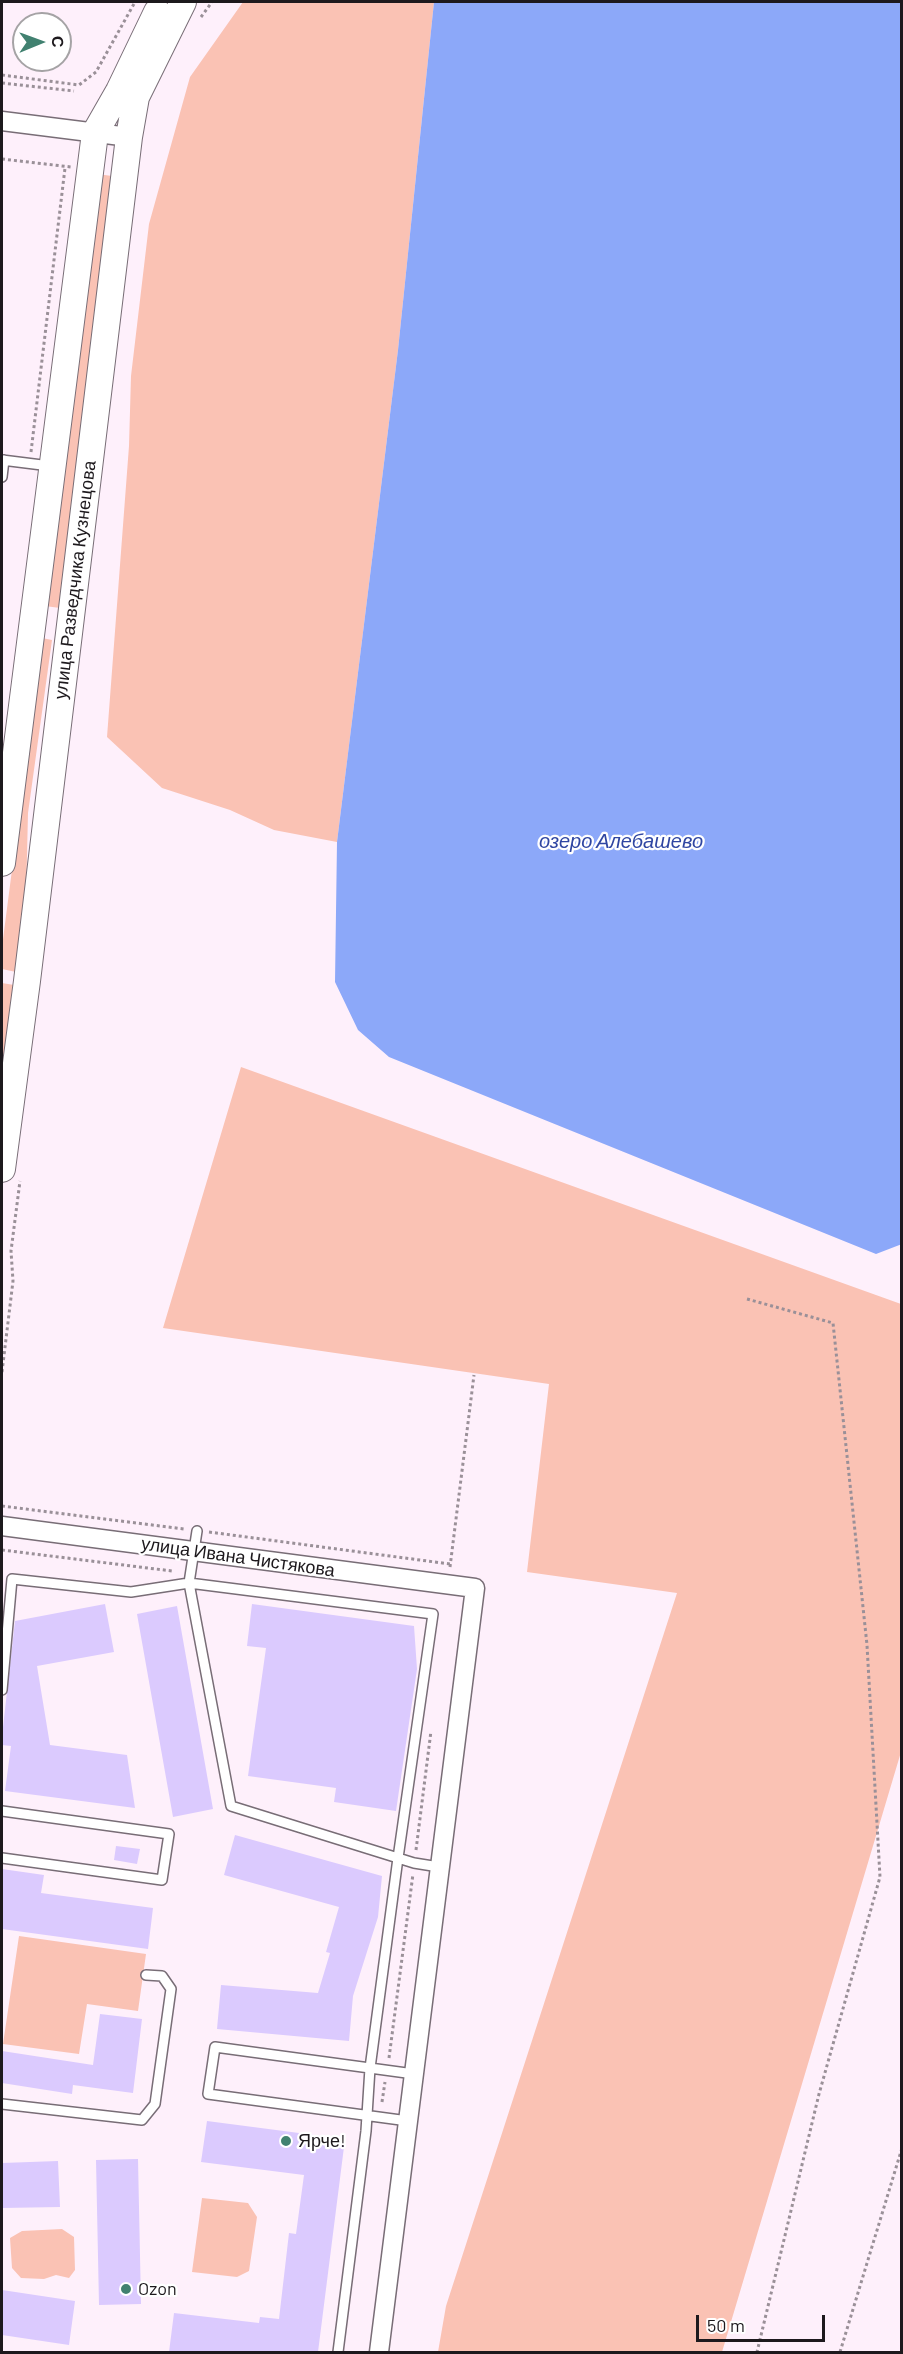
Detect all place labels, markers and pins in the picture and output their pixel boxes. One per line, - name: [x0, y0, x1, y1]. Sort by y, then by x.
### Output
- place label: Ярче!: [298, 2130, 346, 2152]
- marker: Ярче!: [279, 2134, 293, 2148]
- place label: Ozon: [138, 2278, 177, 2300]
- marker: Ozon: [119, 2282, 133, 2296]

